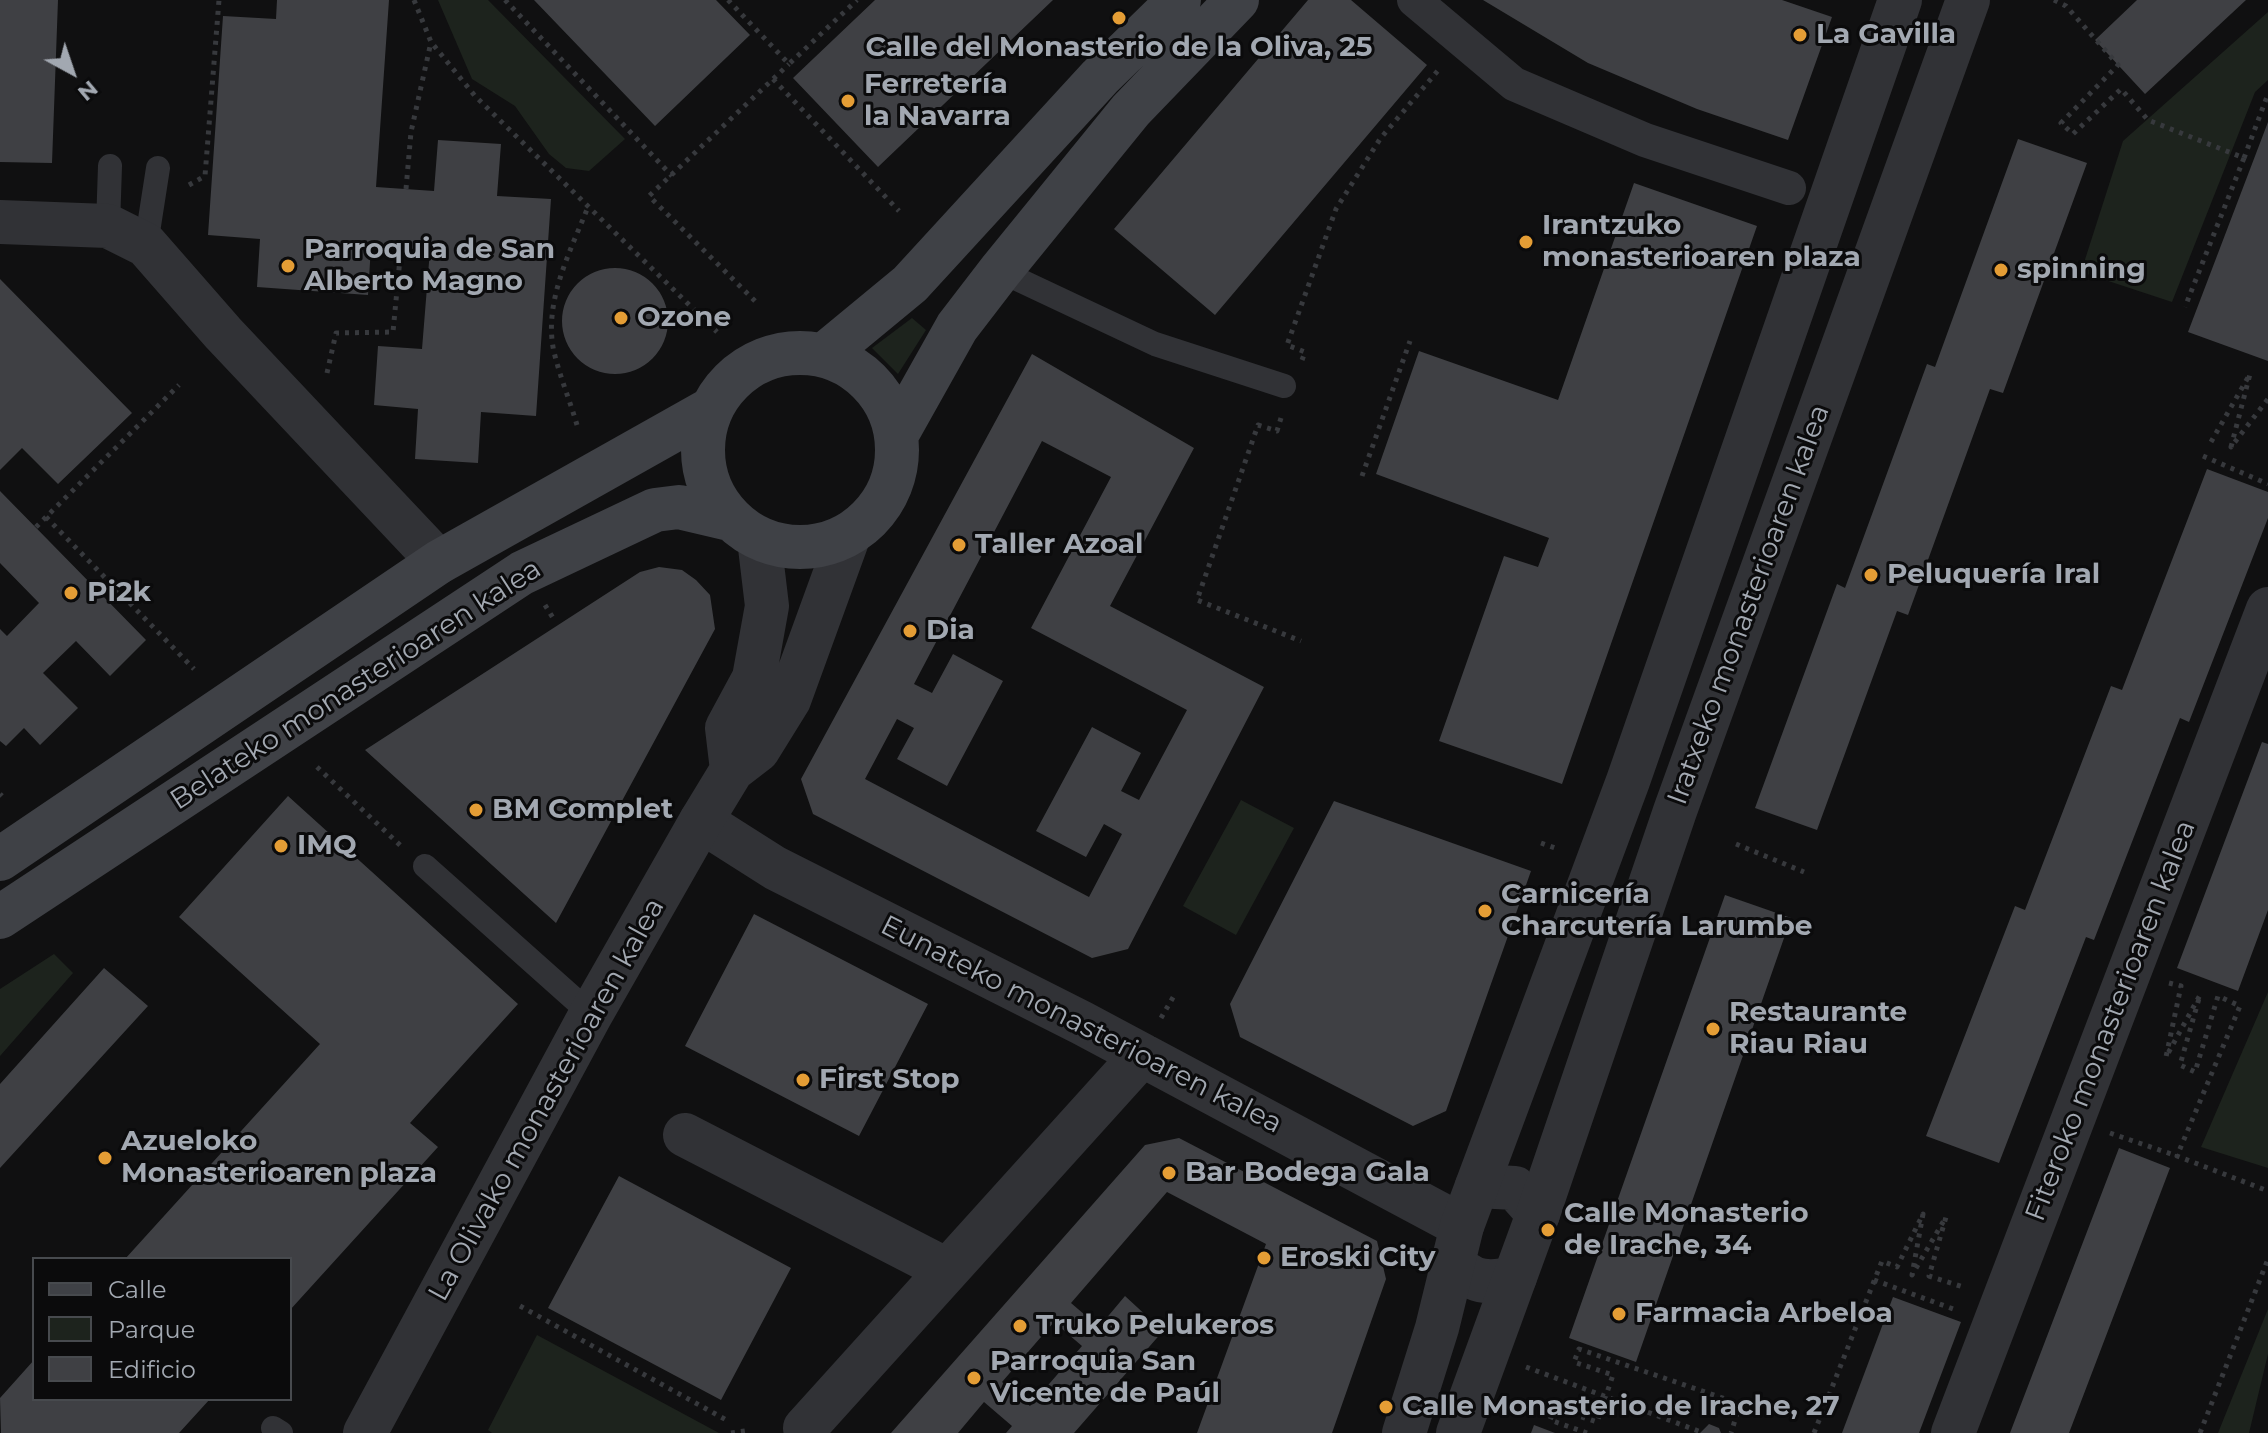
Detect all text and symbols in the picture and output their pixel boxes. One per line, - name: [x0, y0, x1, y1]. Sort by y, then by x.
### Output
- marker: Calle del Monasterio de la Oliva, 25: [1110, 9, 1128, 27]
- place label: La Gavilla: [1816, 18, 1956, 52]
- marker: La Gavilla: [1791, 26, 1809, 44]
- place label: Calle del Monasterio de la Oliva, 25: [866, 31, 1372, 65]
- north arrow: [32, 32, 112, 112]
- place label: Ferretería la Navarra: [864, 68, 1011, 134]
- text: N: [72, 75, 103, 107]
- marker: Ferretería la Navarra: [839, 92, 857, 110]
- place label: Irantzuko monasterioaren plaza: [1542, 209, 1861, 275]
- place label: Parroquia de San Alberto Magno: [304, 233, 555, 299]
- marker: Irantzuko monasterioaren plaza: [1517, 233, 1535, 251]
- place label: spinning: [2017, 253, 2146, 287]
- marker: Parroquia de San Alberto Magno: [279, 257, 297, 275]
- marker: spinning: [1992, 261, 2010, 279]
- place label: Ozone: [637, 301, 731, 335]
- marker: Ozone: [612, 309, 630, 327]
- street label: Iratxeko monasterioaren kalea: [1661, 400, 1837, 810]
- place label: Taller Azoal: [975, 528, 1144, 562]
- marker: Taller Azoal: [950, 536, 968, 554]
- street label: Belateko monasterioaren kalea: [164, 552, 548, 818]
- place label: Peluquería Iral: [1887, 558, 2100, 592]
- marker: Peluquería Iral: [1862, 566, 1880, 584]
- place label: Pi2k: [87, 576, 151, 610]
- marker: Pi2k: [62, 584, 80, 602]
- place label: Dia: [926, 614, 975, 648]
- marker: Dia: [901, 622, 919, 640]
- place label: BM Complet: [492, 793, 673, 827]
- marker: BM Complet: [467, 801, 485, 819]
- street label: Fiteroko monasterioaren kalea: [2019, 816, 2203, 1226]
- place label: IMQ: [297, 829, 357, 863]
- marker: IMQ: [272, 837, 290, 855]
- place label: Carnicería Charcutería Larumbe: [1501, 878, 1812, 944]
- street label: La Olivako monasterioaren kalea: [422, 893, 672, 1307]
- marker: Carnicería Charcutería Larumbe: [1476, 902, 1494, 920]
- street label: Eunateko monasterioaren kalea: [875, 909, 1287, 1141]
- place label: Restaurante Riau Riau: [1729, 996, 1907, 1062]
- marker: Restaurante Riau Riau: [1704, 1020, 1722, 1038]
- place label: First Stop: [819, 1063, 960, 1097]
- marker: First Stop: [794, 1071, 812, 1089]
- place label: Azueloko Monasterioaren plaza: [121, 1125, 437, 1191]
- marker: Azueloko Monasterioaren plaza: [96, 1149, 114, 1167]
- place label: Bar Bodega Gala: [1185, 1156, 1430, 1190]
- marker: Bar Bodega Gala: [1160, 1164, 1178, 1182]
- place label: Calle Monasterio de Irache, 34: [1564, 1197, 1809, 1263]
- marker: Calle Monasterio de Irache, 34: [1539, 1221, 1557, 1239]
- place label: Eroski City: [1280, 1241, 1435, 1275]
- marker: Eroski City: [1255, 1249, 1273, 1267]
- legend: [32, 1257, 292, 1401]
- text: Calle: [108, 1275, 166, 1304]
- place label: Farmacia Arbeloa: [1635, 1297, 1893, 1331]
- marker: Farmacia Arbeloa: [1610, 1305, 1628, 1323]
- place label: Truko Pelukeros: [1036, 1309, 1274, 1343]
- text: Parque: [108, 1315, 195, 1344]
- marker: Truko Pelukeros: [1011, 1317, 1029, 1335]
- place label: Parroquia San Vicente de Paúl: [990, 1345, 1220, 1411]
- text: Edificio: [108, 1355, 196, 1384]
- marker: Parroquia San Vicente de Paúl: [965, 1369, 983, 1387]
- place label: Calle Monasterio de Irache, 27: [1402, 1390, 1840, 1424]
- marker: Calle Monasterio de Irache, 27: [1377, 1398, 1395, 1416]

